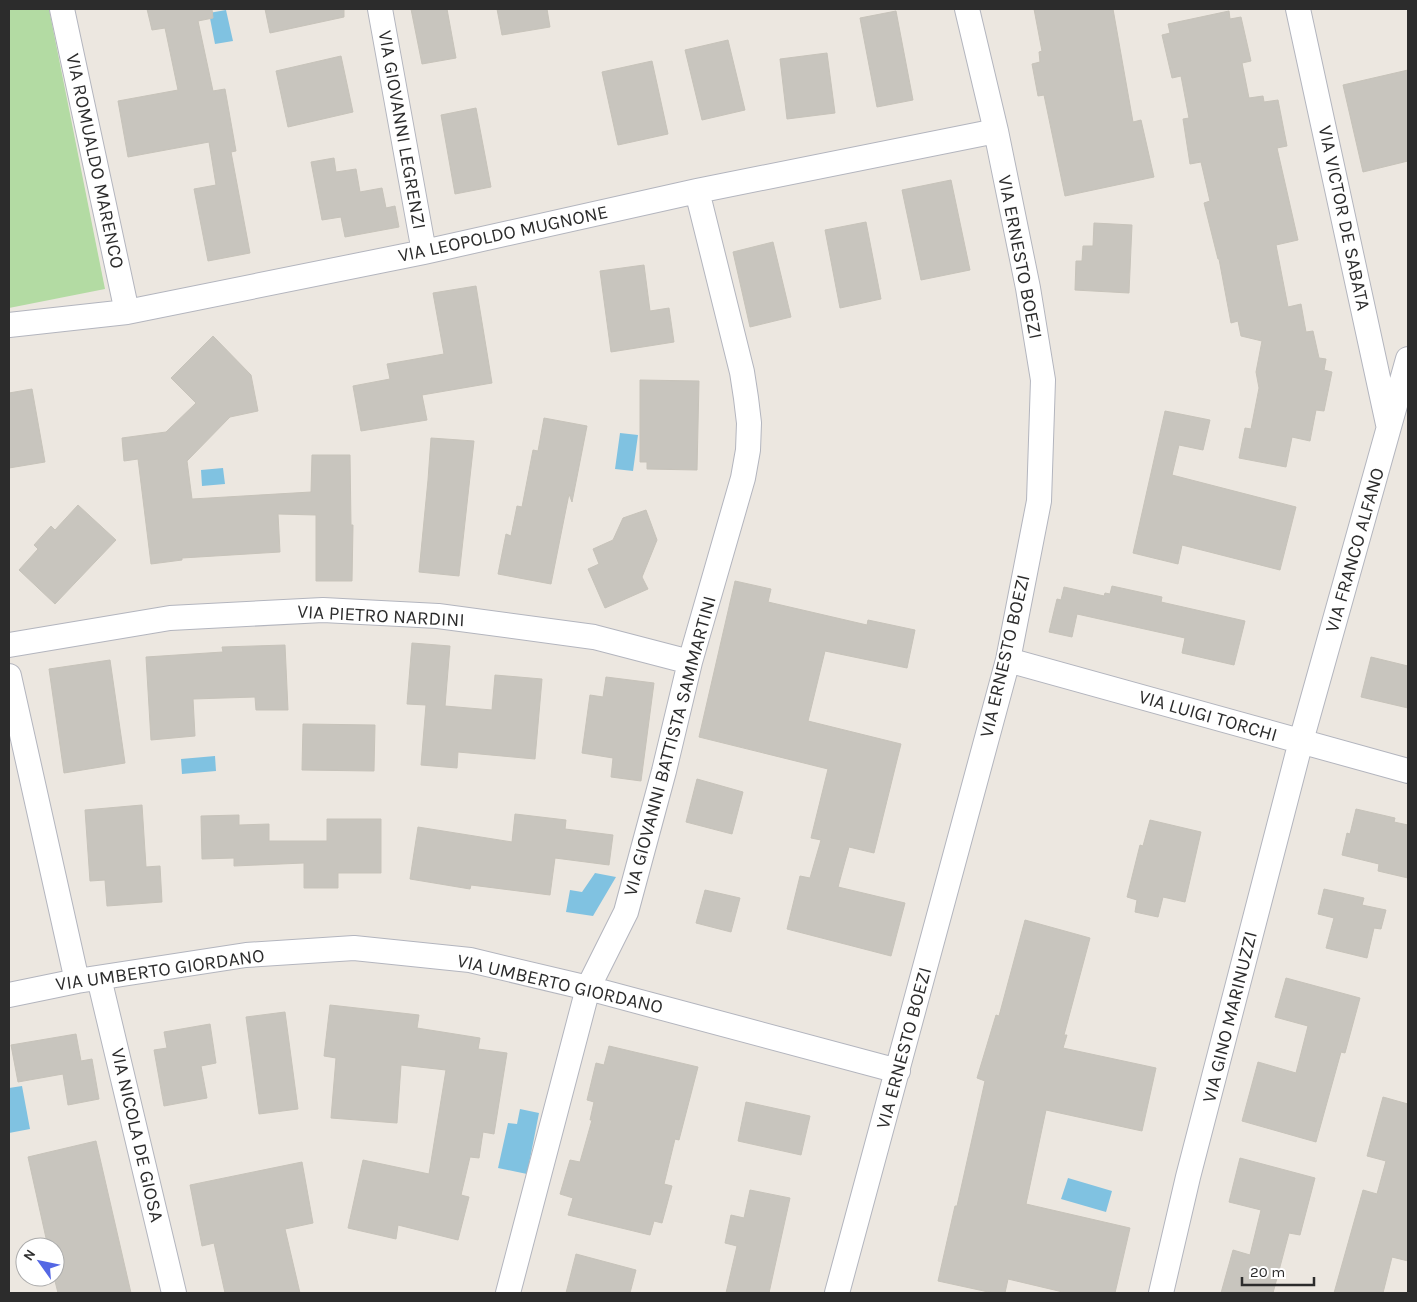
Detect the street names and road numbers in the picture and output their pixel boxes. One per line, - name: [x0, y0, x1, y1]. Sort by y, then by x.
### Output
- street label: VIA GIOVANNI LEGRENZI: [374, 29, 430, 231]
- street label: VIA ROMUALDO MARENCO: [61, 52, 129, 270]
- street label: VIA VICTOR DE SABATA: [1314, 123, 1374, 313]
- street label: VIA ERNESTO BOEZI: [993, 173, 1047, 341]
- street label: VIA LEOPOLDO MUGNONE: [396, 201, 610, 267]
- street label: VIA FRANCO ALFANO: [1321, 465, 1389, 635]
- street label: VIA ERNESTO BOEZI: [976, 572, 1034, 740]
- street label: VIA GIOVANNI BATTISTA SAMMARTINI: [619, 593, 721, 899]
- street label: VIA PIETRO NARDINI: [297, 601, 465, 631]
- street label: VIA LUIGI TORCHI: [1136, 686, 1280, 746]
- street label: VIA GINO MARINUZZI: [1198, 929, 1262, 1105]
- street label: VIA UMBERTO GIORDANO: [54, 944, 266, 996]
- street label: VIA UMBERTO GIORDANO: [455, 950, 665, 1018]
- street label: VIA ERNESTO BOEZI: [872, 965, 936, 1131]
- street label: VIA NICOLA DE GIOSA: [106, 1046, 168, 1224]

